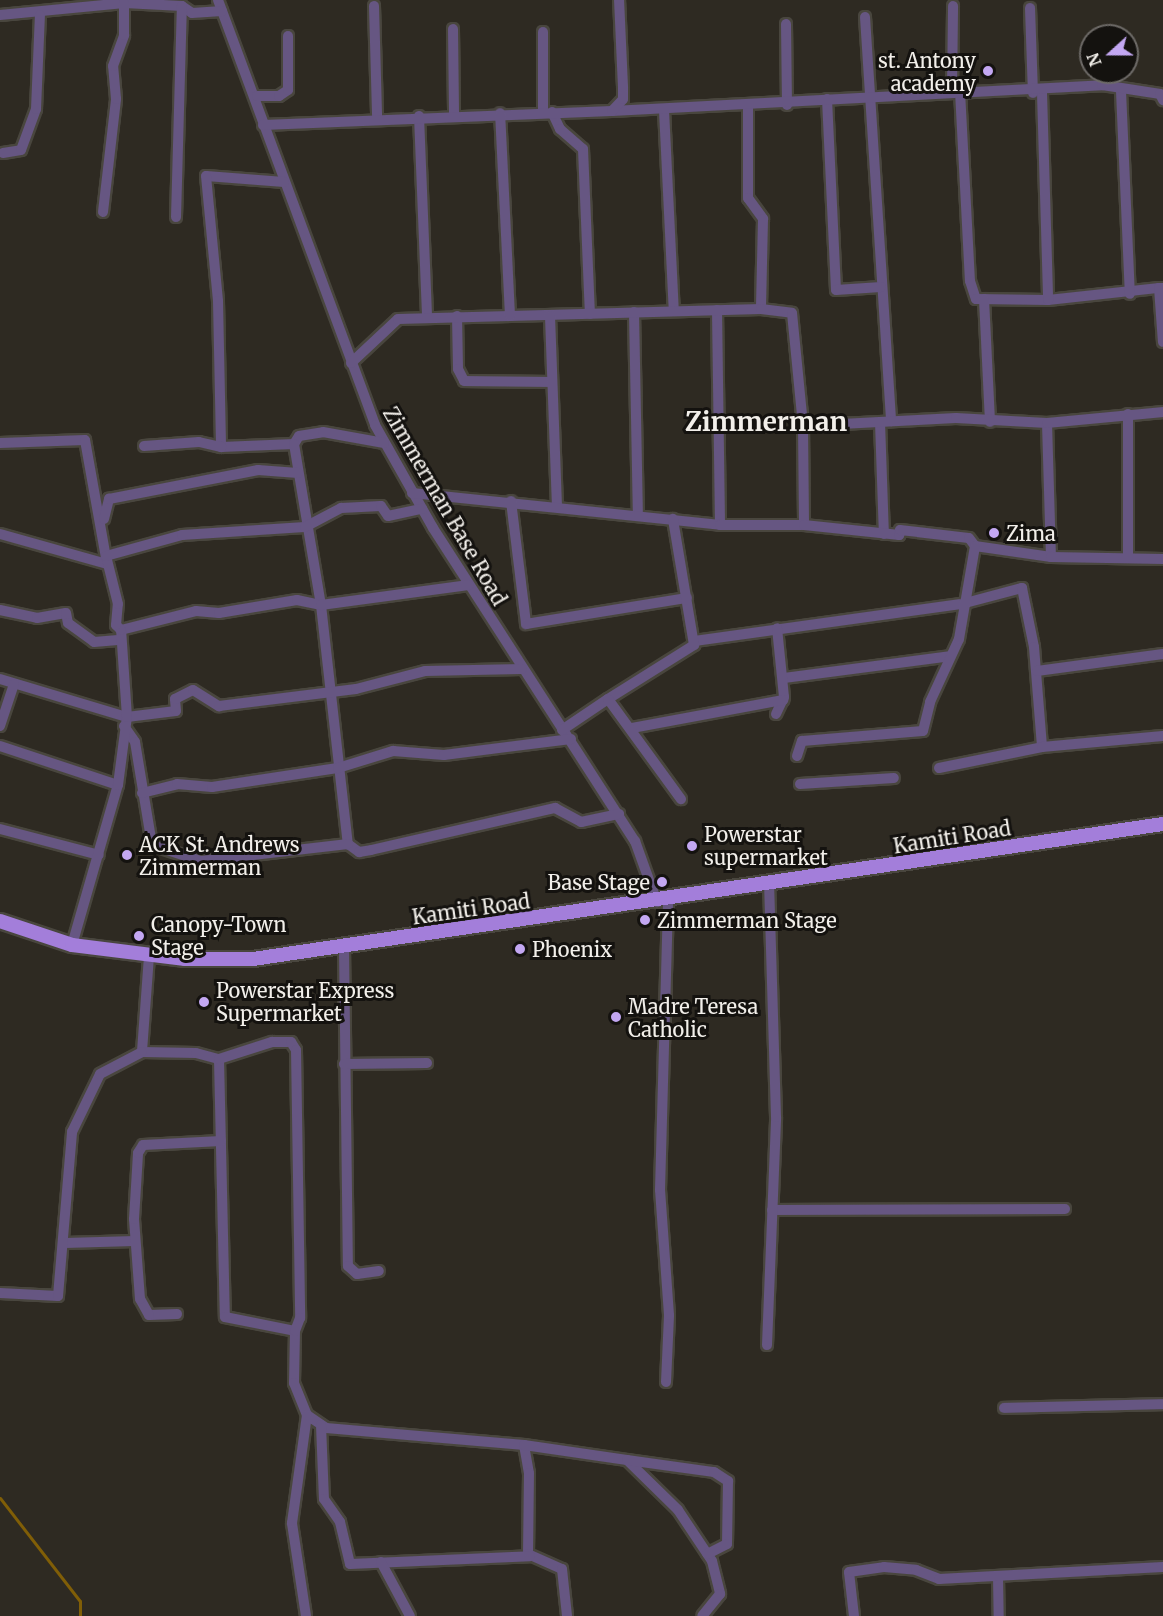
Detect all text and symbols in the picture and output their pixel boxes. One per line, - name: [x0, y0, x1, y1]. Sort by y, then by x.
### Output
- north arrow: [1079, 24, 1139, 84]
- place label: st. Antony academy: [878, 48, 976, 95]
- text: N: [1082, 50, 1106, 69]
- marker: st. Antony academy: [981, 64, 995, 78]
- street label: Zimmerman Base Road: [378, 402, 512, 610]
- district label: Zimmerman: [685, 406, 847, 438]
- place label: Zima: [1006, 521, 1056, 545]
- marker: Zima: [987, 526, 1001, 540]
- street label: Kamiti Road: [891, 816, 1013, 858]
- place label: Powerstar supermarket: [704, 822, 828, 869]
- place label: ACK St. Andrews Zimmerman: [139, 832, 300, 879]
- marker: Powerstar supermarket: [685, 839, 699, 853]
- marker: ACK St. Andrews Zimmerman: [120, 848, 134, 862]
- place label: Base Stage: [547, 870, 650, 894]
- marker: Base Stage: [655, 875, 669, 889]
- street label: Kamiti Road: [410, 889, 532, 929]
- place label: Zimmerman Stage: [657, 908, 837, 932]
- place label: Canopy-Town Stage: [151, 912, 287, 959]
- marker: Zimmerman Stage: [638, 913, 652, 927]
- marker: Canopy-Town Stage: [132, 929, 146, 943]
- place label: Phoenix: [532, 937, 612, 961]
- marker: Phoenix: [513, 942, 527, 956]
- place label: Powerstar Express Supermarket: [216, 978, 394, 1025]
- place label: Madre Teresa Catholic: [628, 994, 758, 1041]
- marker: Powerstar Express Supermarket: [197, 995, 211, 1009]
- marker: Madre Teresa Catholic: [609, 1010, 623, 1024]

